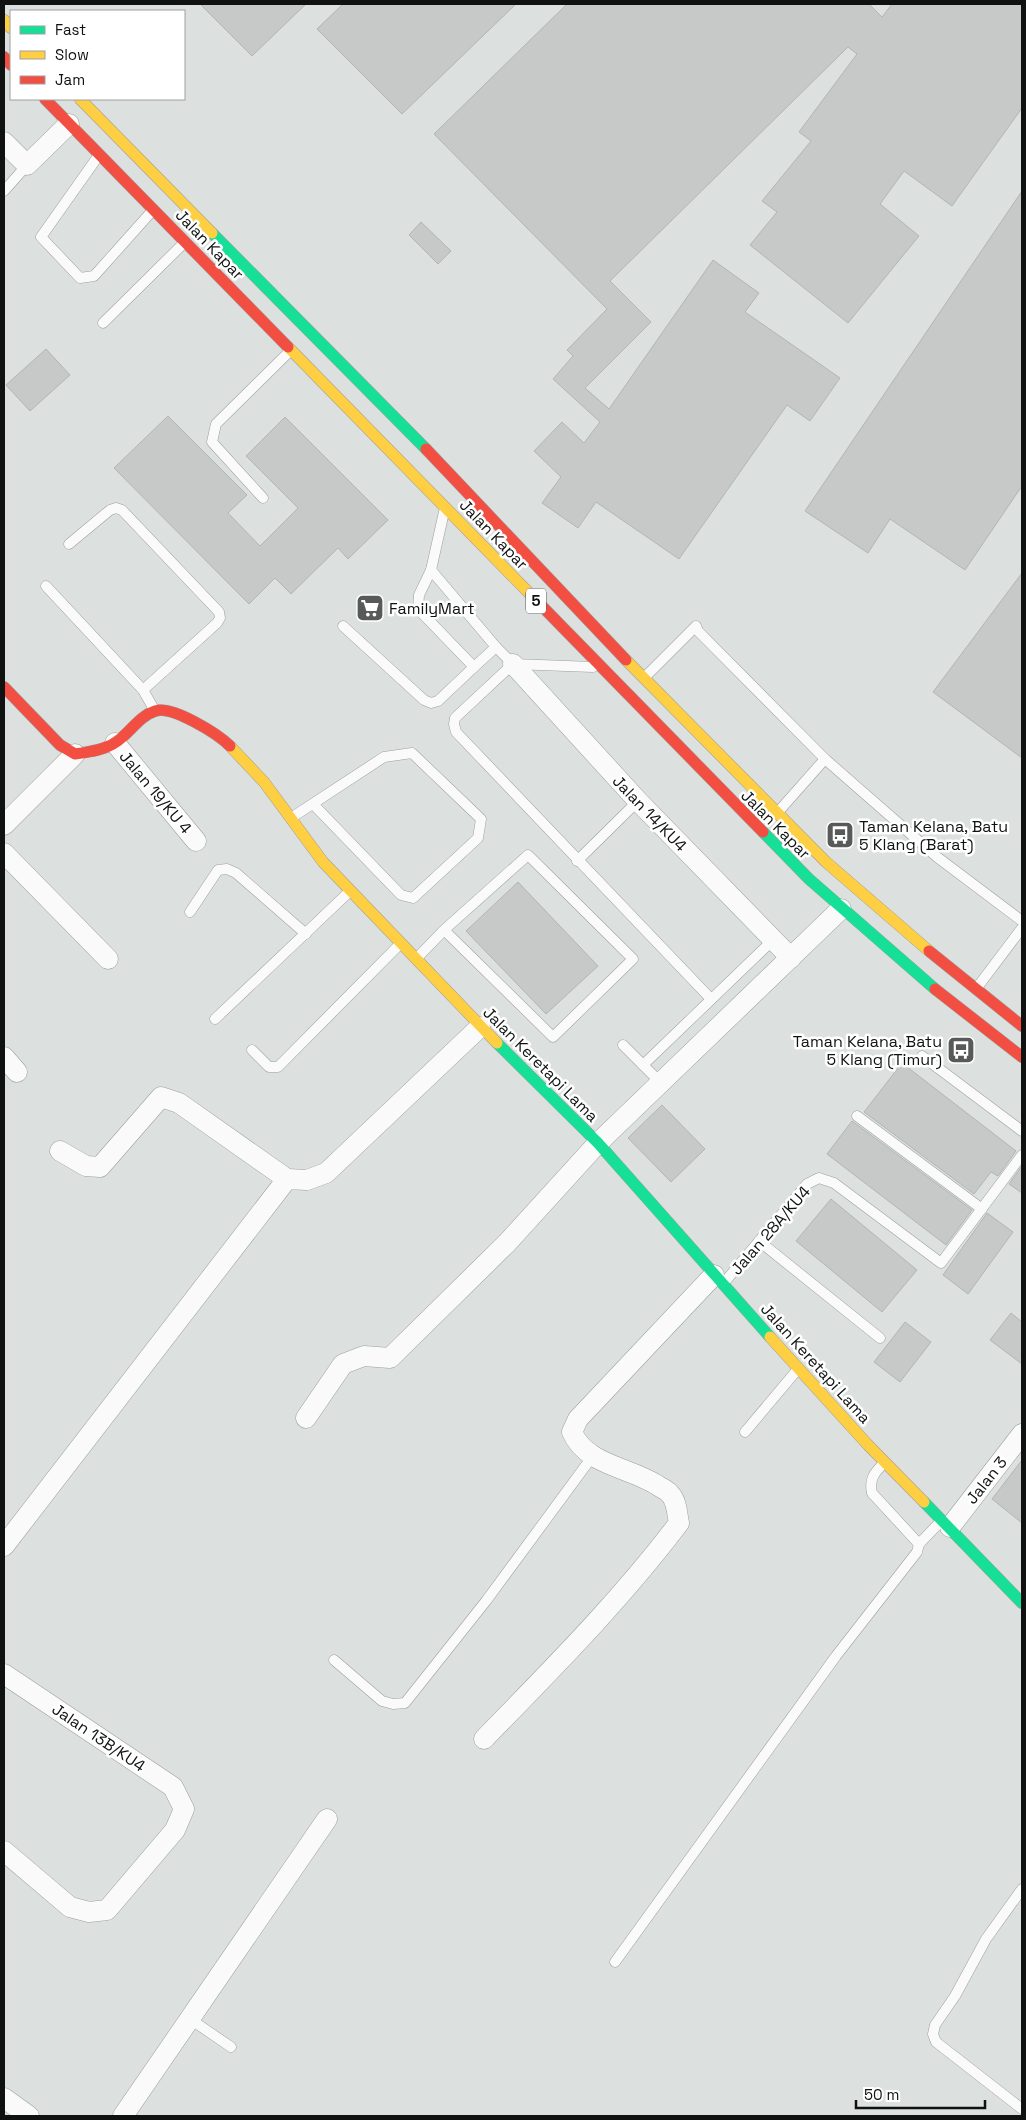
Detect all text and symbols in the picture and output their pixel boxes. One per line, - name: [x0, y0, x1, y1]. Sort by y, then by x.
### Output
- legend: [10, 10, 185, 100]
- text: Fast: [55, 20, 86, 39]
- text: Slow: [55, 45, 89, 64]
- text: Jam: [55, 70, 85, 89]
- street label: Jalan Kapar: [171, 205, 248, 284]
- street label: Jalan Kapar: [455, 495, 532, 574]
- road number: 5: [526, 588, 546, 614]
- supermarket icon: FamilyMart: [355, 593, 385, 623]
- place label: FamilyMart: [389, 598, 475, 619]
- street label: Jalan 19/KU 4: [115, 746, 197, 838]
- street label: Jalan 14/KU4: [608, 771, 691, 856]
- street label: Jalan Kapar: [736, 785, 815, 864]
- place label: Taman Kelana, Batu 5 Klang (Barat): [859, 816, 1008, 855]
- bus stop icon: Taman Kelana, Batu 5 Klang (Barat): [825, 820, 855, 850]
- street label: Jalan Keretapi Lama: [478, 1002, 603, 1127]
- place label: Taman Kelana, Batu 5 Klang (Timur): [793, 1031, 942, 1070]
- bus stop icon: Taman Kelana, Batu 5 Klang (Timur): [946, 1035, 976, 1065]
- street label: Jalan 28A/KU4: [726, 1181, 815, 1279]
- street label: Jalan Keretapi Lama: [756, 1299, 875, 1428]
- street label: Jalan 3: [961, 1452, 1012, 1508]
- street label: Jalan 13B/KU4: [48, 1698, 150, 1776]
- scale bar: [856, 2078, 985, 2110]
- text: 50 m: [864, 2085, 899, 2104]

